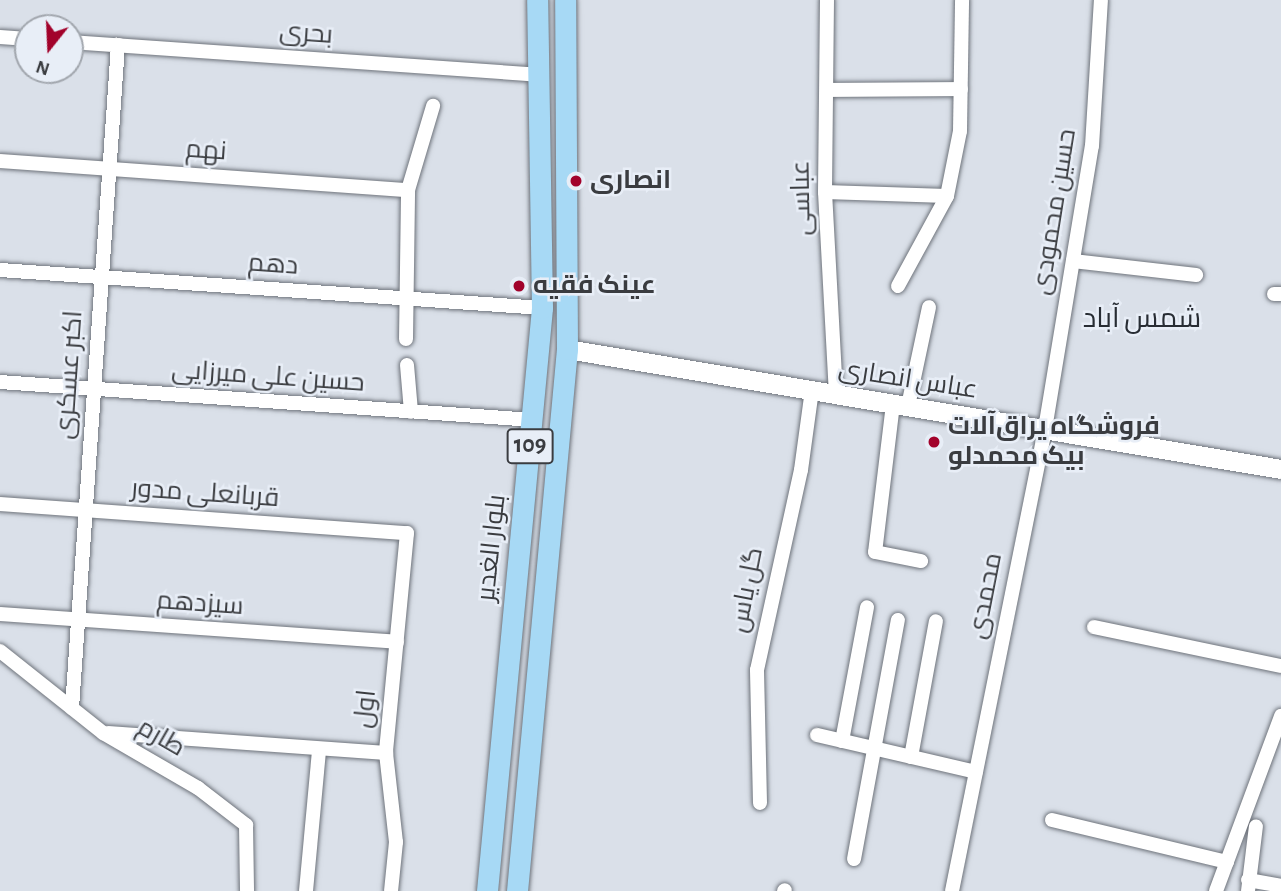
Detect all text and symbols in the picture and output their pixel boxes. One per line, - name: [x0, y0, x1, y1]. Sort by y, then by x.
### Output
- north arrow: [14, 14, 84, 84]
- street label: بحری: [278, 17, 334, 51]
- text: N: [34, 56, 52, 79]
- street label: حسین محمودی: [1026, 127, 1084, 297]
- street label: نهم: [184, 134, 228, 168]
- street label: عباسی: [786, 160, 818, 236]
- place label: انصاری: [590, 165, 671, 197]
- marker: انصاری: [568, 173, 584, 189]
- street label: دهم: [247, 248, 299, 282]
- place label: عینک فقیه: [533, 270, 656, 302]
- marker: عینک فقیه: [511, 278, 527, 294]
- district label: شمس آباد: [1083, 302, 1201, 336]
- street label: اکبر عسکری: [50, 310, 90, 440]
- street label: عباس انصاری: [836, 354, 980, 406]
- street label: حسین علی میرزایی: [170, 355, 366, 399]
- place label: فروشگاه یراق‌آلات بیک محمدلو: [948, 411, 1160, 472]
- road number: 109: [505, 426, 554, 466]
- marker: فروشگاه یراق‌آلات بیک محمدلو: [926, 434, 942, 450]
- street label: قربانعلی مدور: [130, 473, 280, 515]
- street label: بلوار الغدیر: [471, 493, 513, 603]
- street label: گل یاس: [723, 545, 771, 635]
- street label: محمدی: [962, 550, 1010, 642]
- street label: سیزدهم: [155, 585, 245, 623]
- street label: اول: [348, 688, 384, 730]
- street label: طارم: [132, 712, 190, 764]

